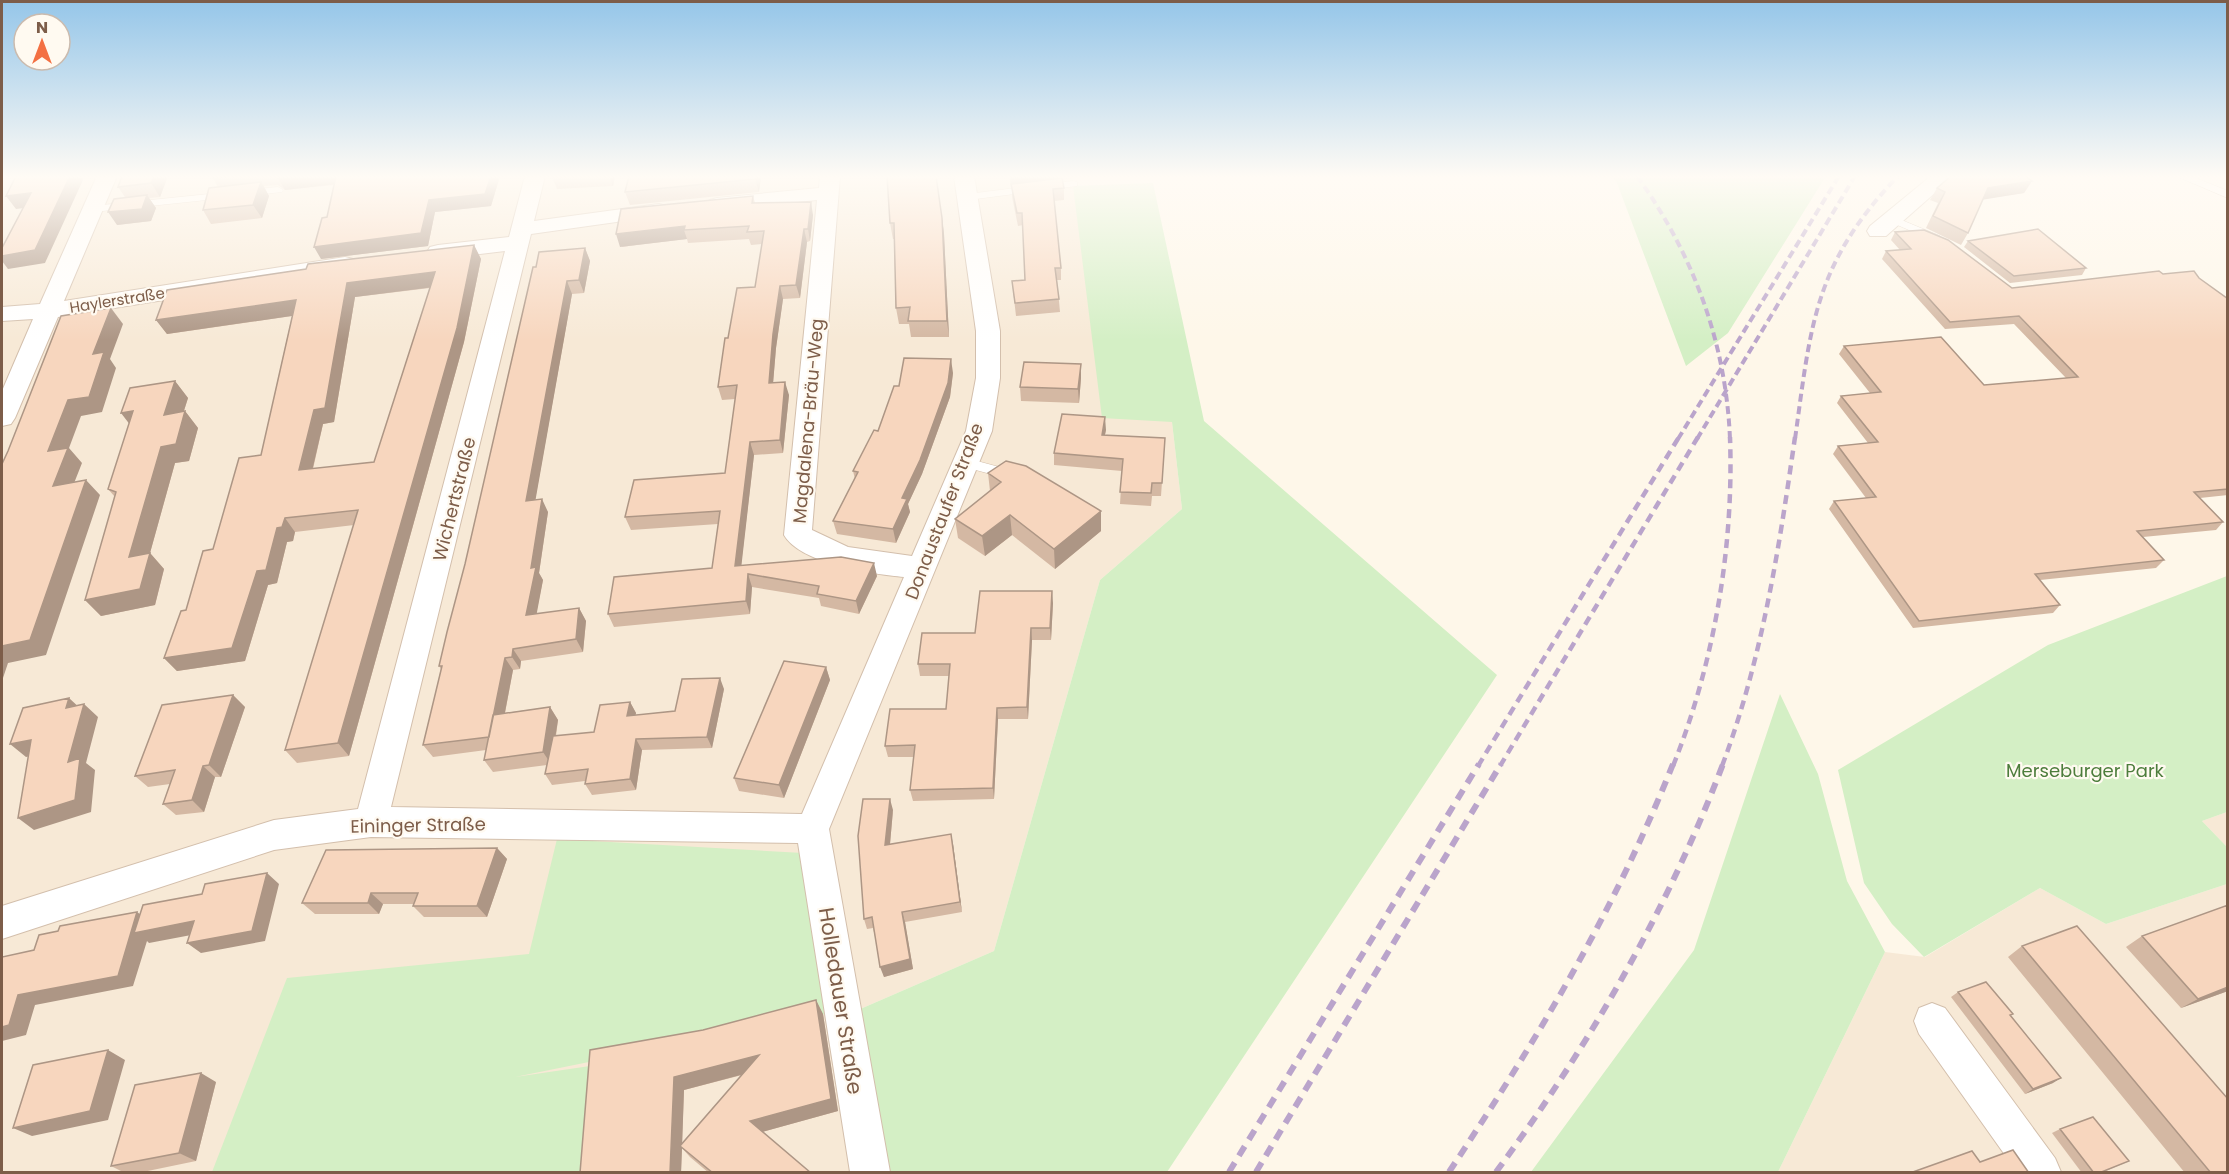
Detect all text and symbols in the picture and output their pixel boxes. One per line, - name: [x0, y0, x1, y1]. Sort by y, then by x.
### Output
- north arrow: [12, 12, 72, 72]
- text: N: [36, 16, 48, 39]
- street label: Haylerstraße: [68, 282, 166, 318]
- street label: Magdalena-Bräu-Weg: [787, 317, 829, 525]
- street label: Donaustaufer Straße: [899, 419, 989, 603]
- street label: Wichertstraße: [426, 434, 482, 564]
- park label: Merseburger Park: [2006, 758, 2165, 783]
- street label: Eininger Straße: [350, 811, 486, 839]
- street label: Holledauer Straße: [812, 905, 870, 1097]

